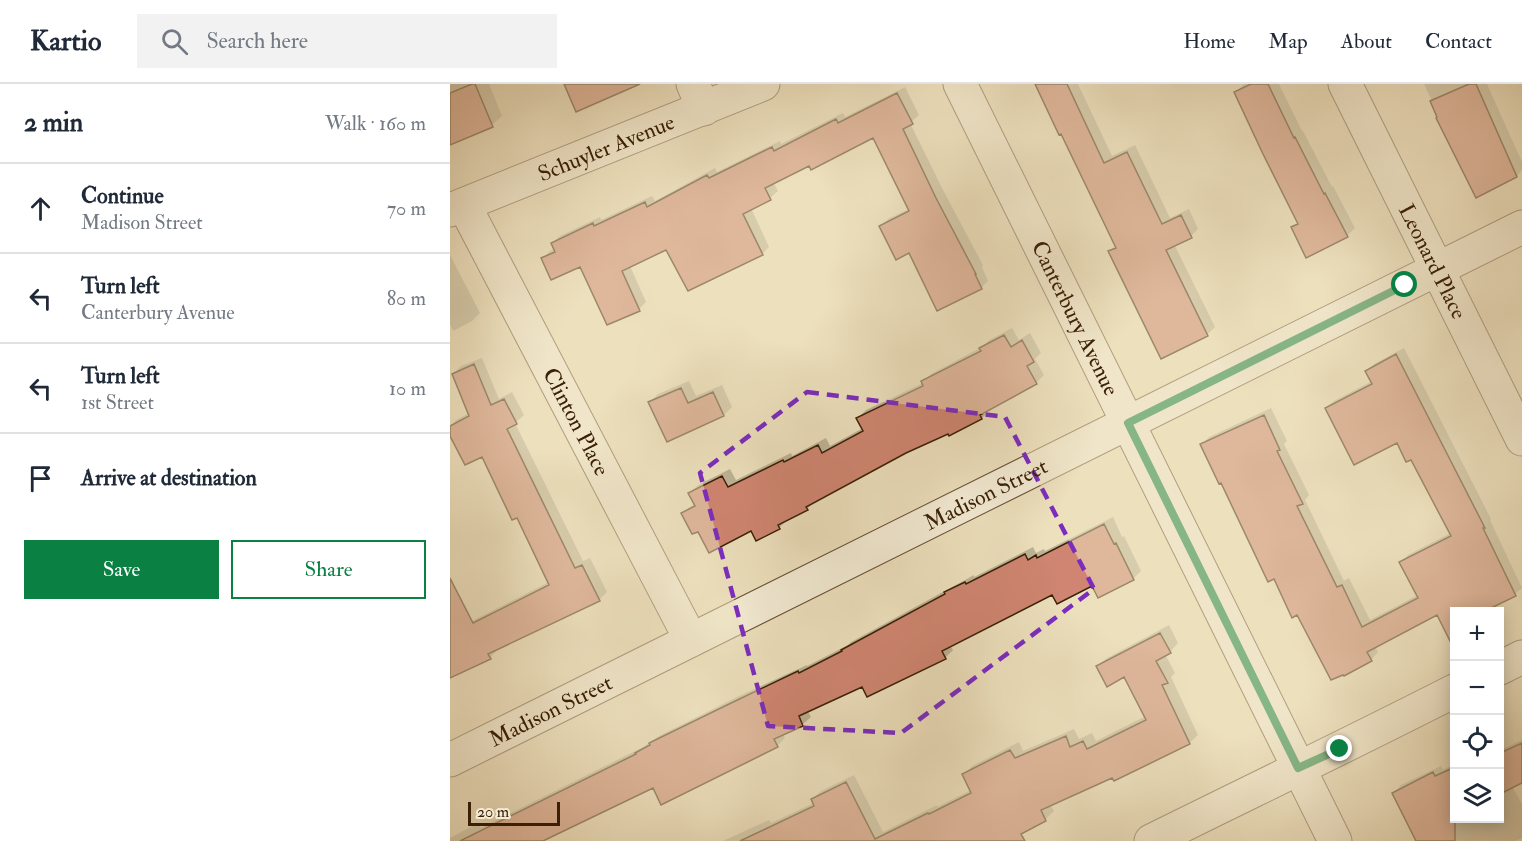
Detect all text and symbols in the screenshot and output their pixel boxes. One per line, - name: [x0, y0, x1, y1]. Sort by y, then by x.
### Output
- search box: [137, 14, 557, 68]
- text: Kartio: [30, 24, 101, 59]
- icon: search: [158, 25, 191, 58]
- text: Search here: [206, 27, 308, 55]
- text: Home: [1183, 28, 1235, 55]
- text: Map: [1268, 28, 1308, 55]
- text: About: [1341, 28, 1392, 55]
- text: Contact: [1425, 28, 1492, 55]
- text: 2 min: [24, 107, 83, 139]
- street label: Schuyler Avenue: [534, 108, 679, 188]
- text: Walk · 160 m: [325, 111, 426, 136]
- text: Continue: [81, 182, 164, 210]
- icon: ahead: [24, 192, 57, 225]
- text: 70 m: [387, 196, 426, 221]
- street label: Leonard Place: [1392, 199, 1473, 324]
- text: Madison Street: [81, 210, 203, 235]
- street label: Canterbury Avenue: [1025, 236, 1125, 400]
- route start: [1391, 271, 1417, 297]
- text: Turn left: [81, 272, 160, 300]
- icon: left: [24, 282, 57, 315]
- text: 80 m: [387, 286, 426, 311]
- text: Canterbury Avenue: [81, 300, 235, 325]
- text: Turn left: [81, 362, 160, 390]
- street label: Clinton Place: [536, 363, 616, 481]
- icon: left: [24, 372, 57, 405]
- text: 10 m: [389, 376, 426, 401]
- text: 1st Street: [81, 390, 154, 415]
- street label: Madison Street: [920, 452, 1052, 537]
- icon: arrive: [24, 462, 57, 495]
- text: Arrive at destination: [81, 464, 257, 492]
- button: Save: [24, 540, 219, 599]
- button: Share: [231, 540, 426, 599]
- map controls: [1450, 607, 1504, 823]
- button: +: [1450, 607, 1504, 661]
- button: −: [1450, 661, 1504, 715]
- street label: Madison Street: [484, 669, 617, 753]
- button: locate: [1450, 715, 1504, 769]
- route end: [1326, 735, 1352, 761]
- button: layers: [1450, 769, 1504, 823]
- scale bar: [468, 799, 560, 826]
- text: 20 m: [477, 802, 509, 822]

